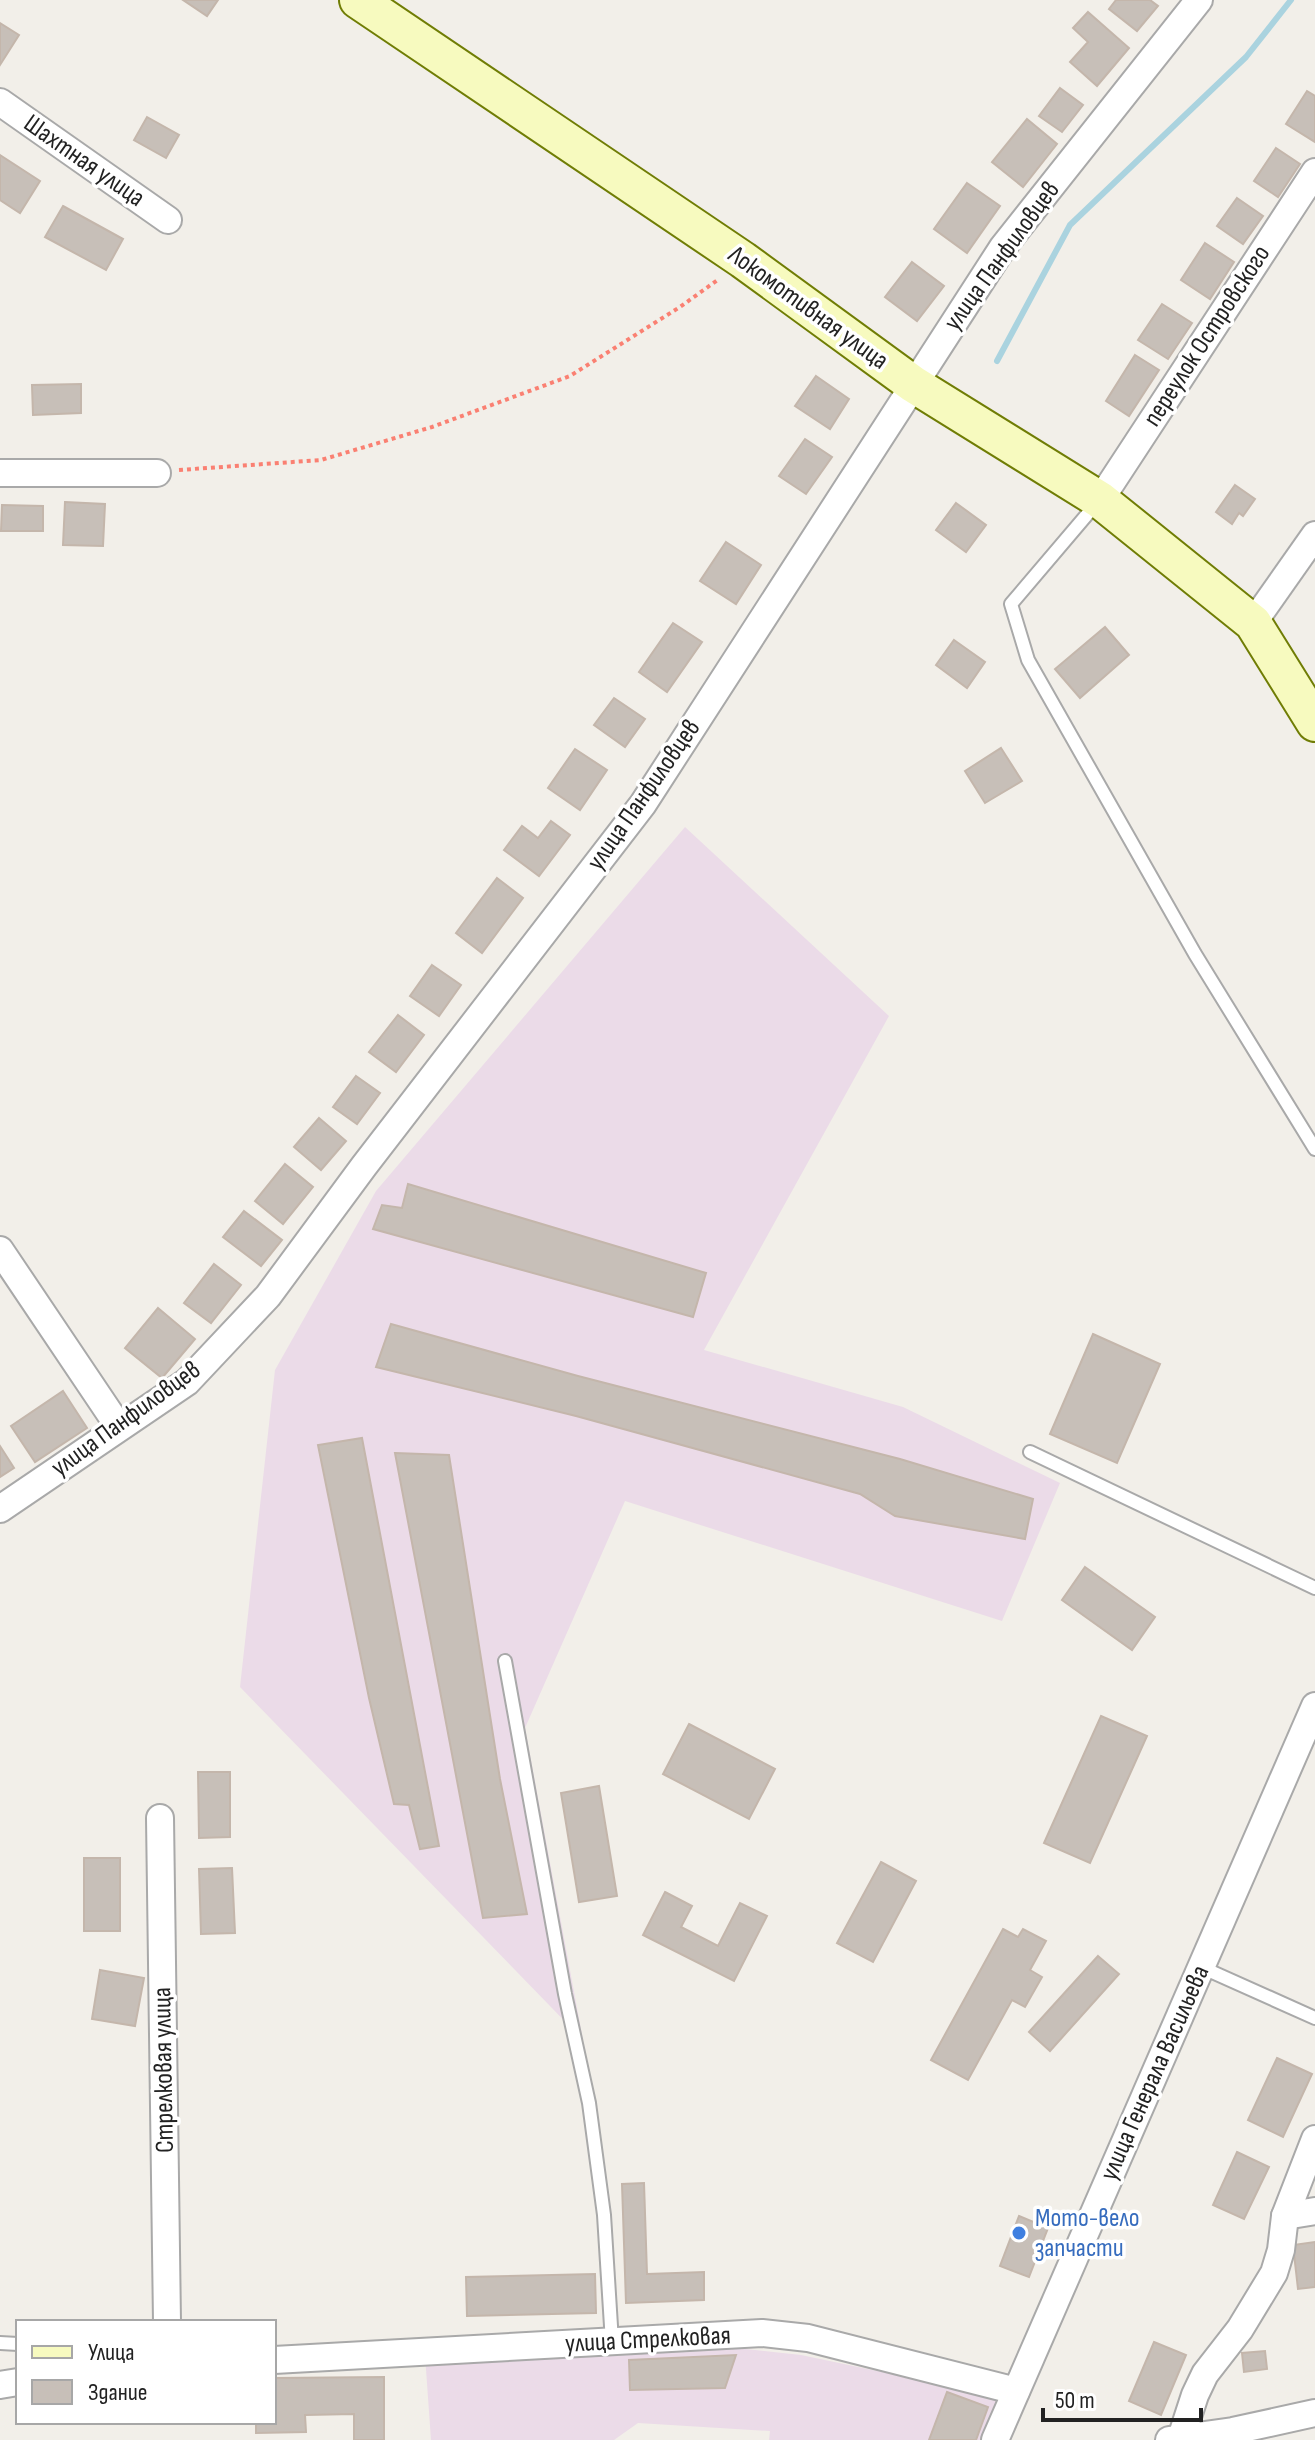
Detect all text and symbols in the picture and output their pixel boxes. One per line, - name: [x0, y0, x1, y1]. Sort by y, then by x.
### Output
- street label: Шахтная улица: [18, 108, 150, 214]
- street label: улица Панфиловцев: [938, 175, 1066, 337]
- street label: Локомотивная улица: [721, 239, 894, 376]
- street label: переулок Островского: [1137, 240, 1277, 432]
- street label: улица Панфиловцев: [581, 714, 707, 876]
- street label: улица Панфиловцев: [45, 1355, 207, 1483]
- street label: улица Генерала Васильева: [1094, 1961, 1216, 2185]
- street label: Стрелковая улица: [147, 1987, 181, 2153]
- place label: Мото-вело запчасти: [1035, 2203, 1140, 2264]
- marker: Мото-вело запчасти: [1010, 2224, 1028, 2242]
- legend: [16, 2320, 276, 2424]
- street label: улица Стрелковая: [564, 2320, 732, 2360]
- text: Улица: [88, 2338, 134, 2367]
- scale bar: [1043, 2372, 1201, 2422]
- text: Здание: [88, 2378, 147, 2407]
- text: 50 m: [1055, 2386, 1095, 2415]

